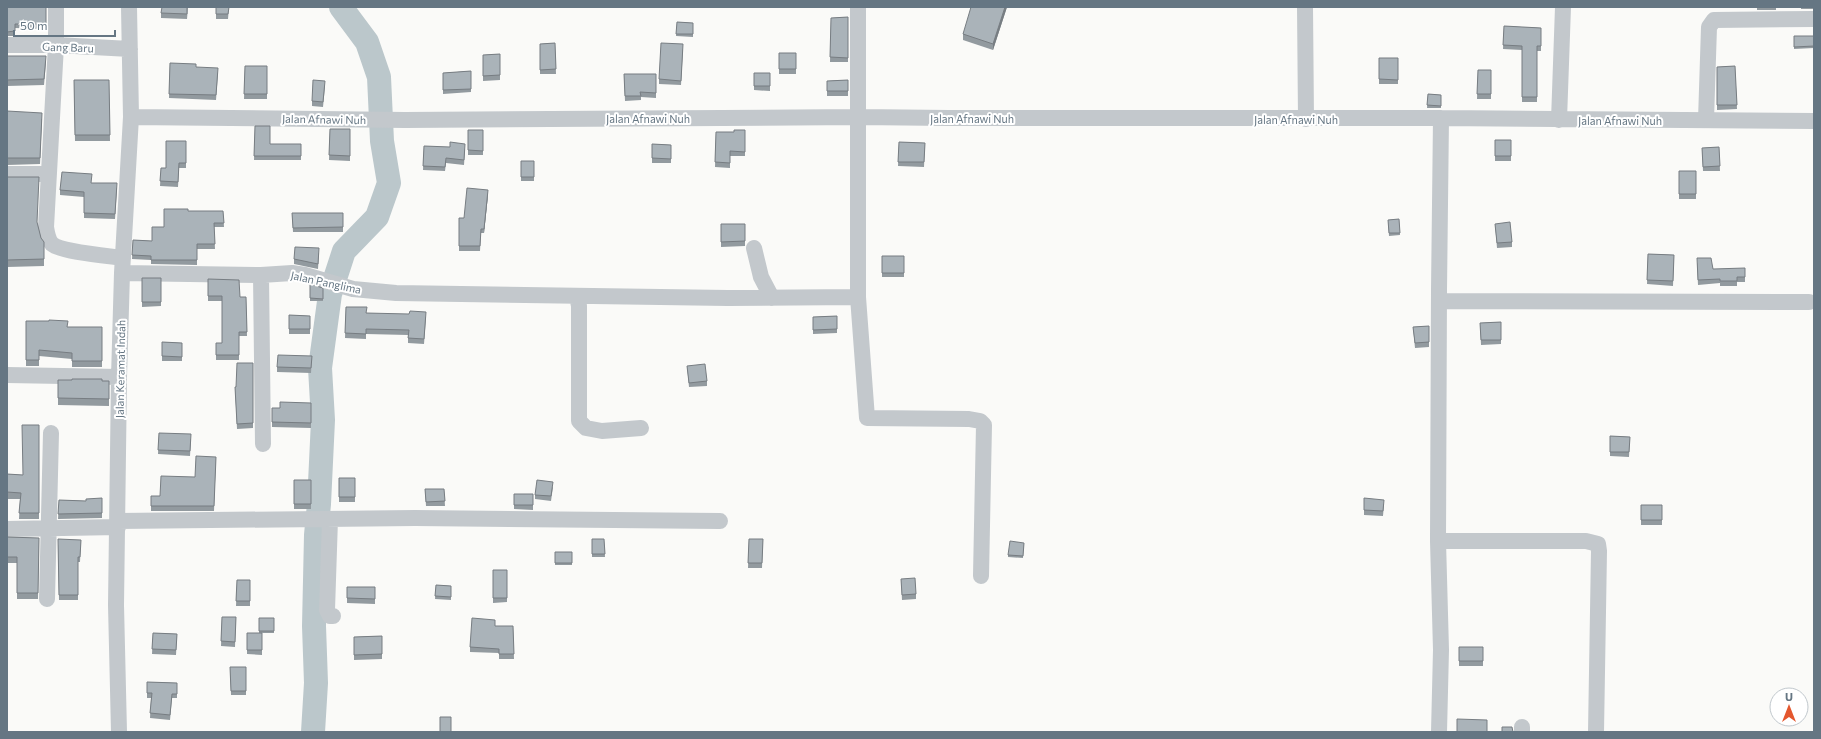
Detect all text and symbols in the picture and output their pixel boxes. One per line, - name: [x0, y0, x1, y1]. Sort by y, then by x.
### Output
- scale bar: [14, 12, 115, 38]
- text: 50 m: [20, 18, 48, 32]
- street label: Gang Baru: [42, 40, 94, 54]
- street label: Jalan Afnawi Nuh: [282, 112, 366, 127]
- street label: Jalan Afnawi Nuh: [606, 112, 690, 126]
- street label: Jalan Afnawi Nuh: [930, 112, 1014, 126]
- street label: Jalan Afnawi Nuh: [1254, 113, 1338, 127]
- street label: Jalan Afnawi Nuh: [1578, 114, 1662, 128]
- street label: Jalan Panglima: [289, 268, 362, 297]
- street label: Jalan Keramat Indah: [113, 320, 128, 418]
- north arrow: [1769, 687, 1809, 727]
- text: U: [1785, 690, 1793, 703]

